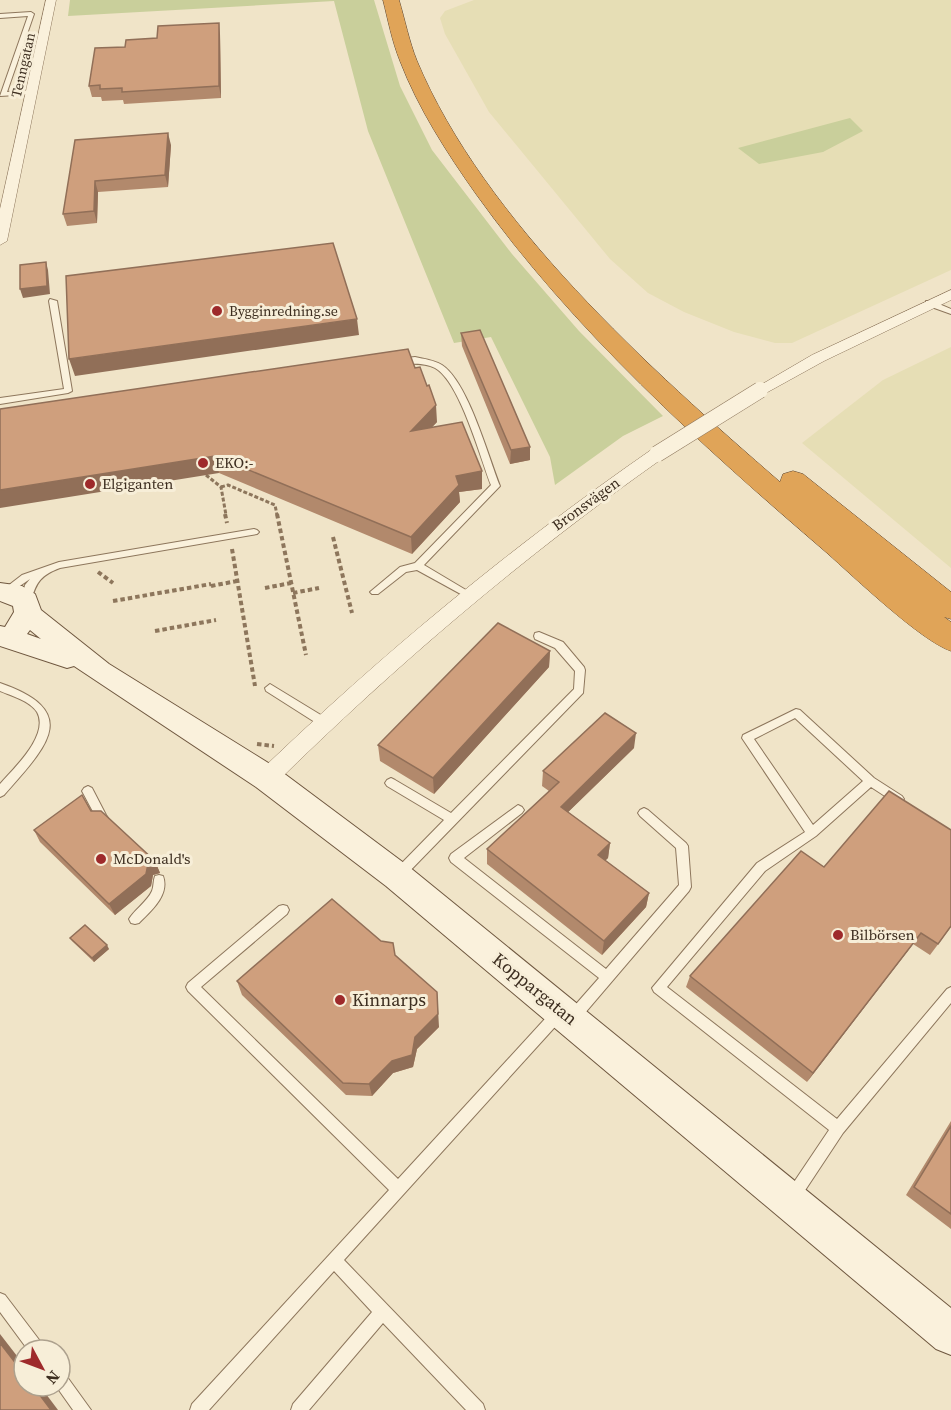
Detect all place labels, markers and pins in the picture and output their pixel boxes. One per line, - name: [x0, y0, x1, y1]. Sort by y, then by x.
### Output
- place label: Bygginredning.se: [229, 301, 338, 321]
- marker: Bygginredning.se: [210, 304, 224, 318]
- place label: EKO:-: [215, 452, 254, 473]
- marker: EKO:-: [196, 456, 210, 470]
- place label: Elgiganten: [102, 473, 173, 494]
- marker: Elgiganten: [83, 477, 97, 491]
- place label: McDonald's: [113, 848, 190, 869]
- marker: McDonald's: [94, 852, 108, 866]
- place label: Bilbörsen: [850, 924, 915, 945]
- marker: Bilbörsen: [831, 928, 845, 942]
- place label: Kinnarps: [352, 987, 426, 1012]
- marker: Kinnarps: [333, 993, 347, 1007]

